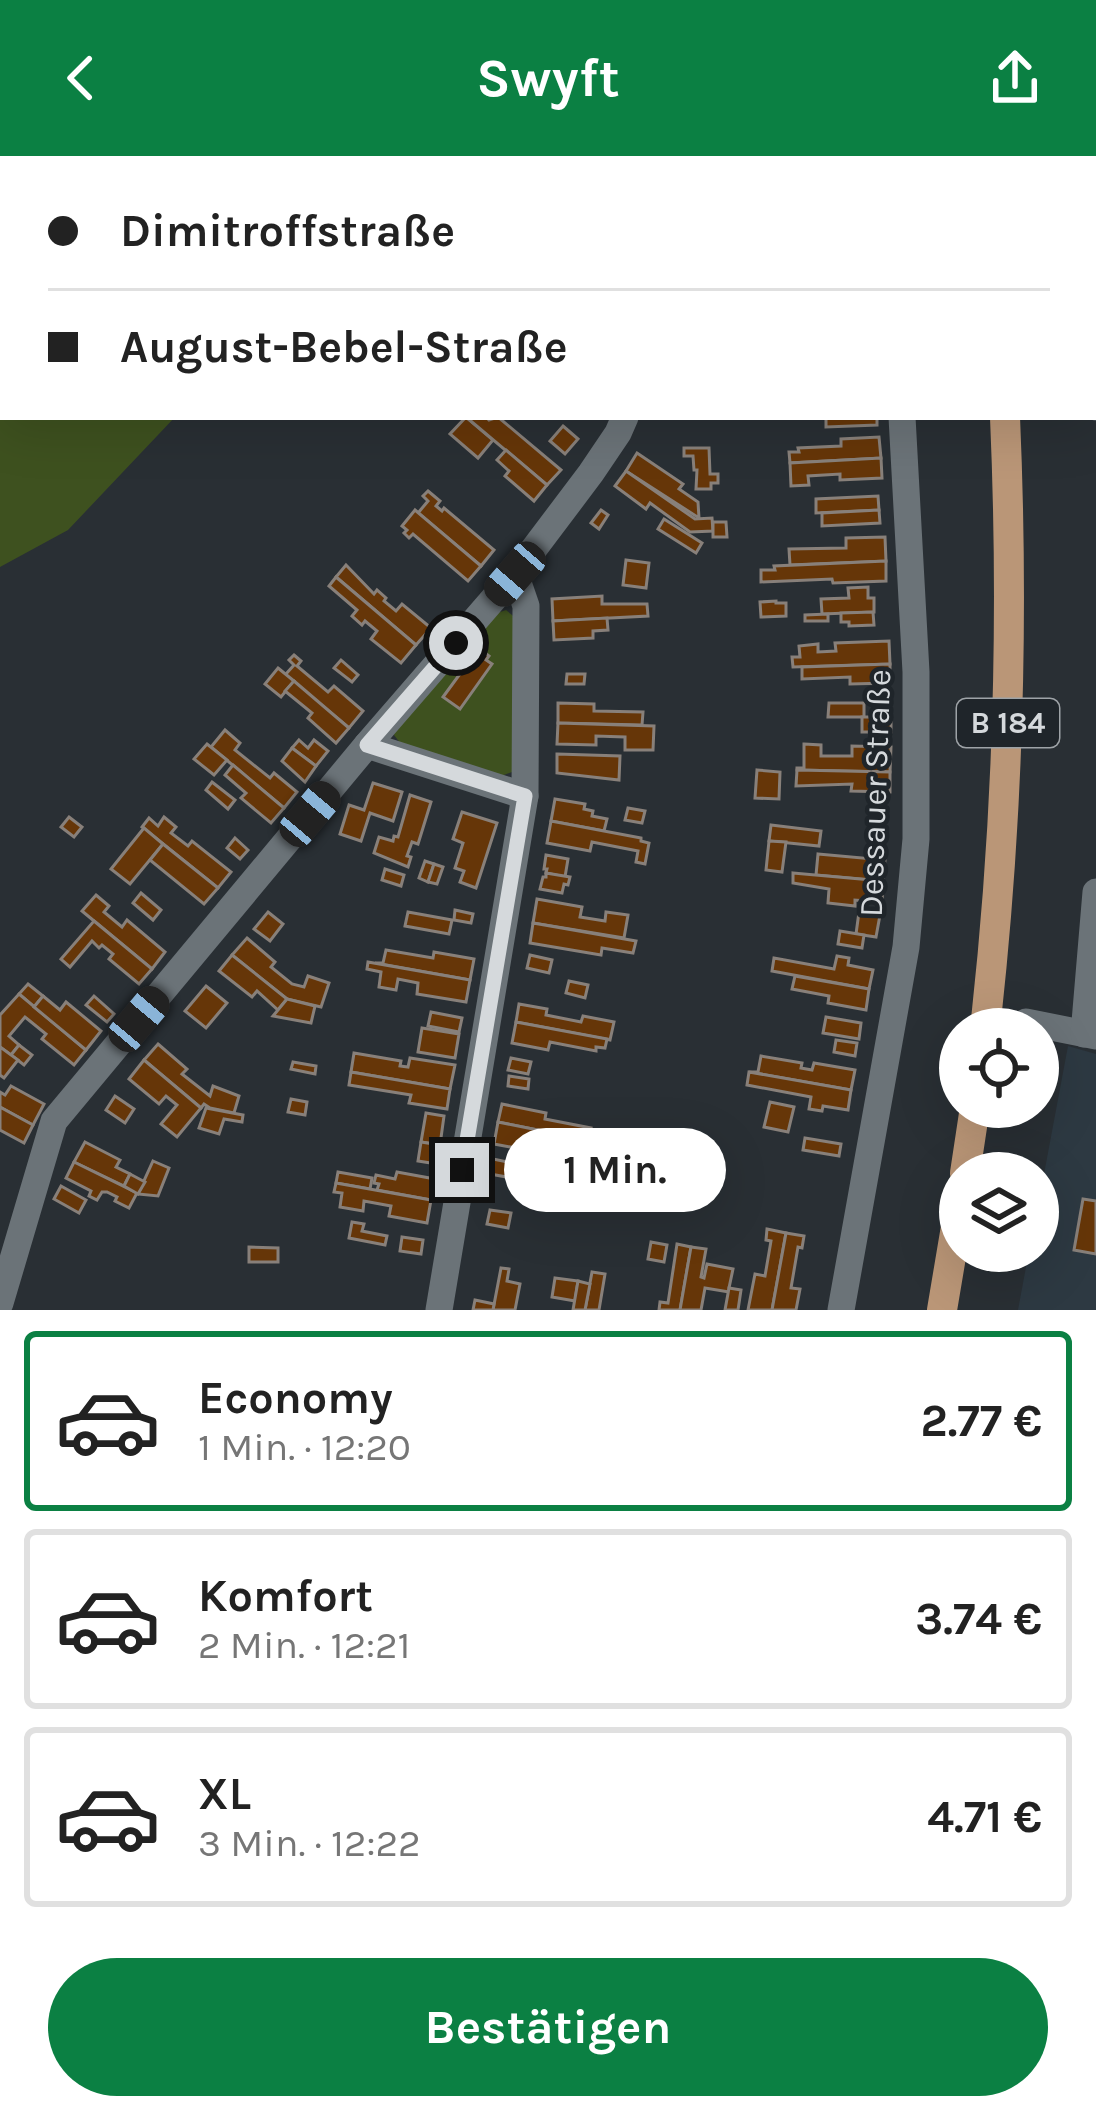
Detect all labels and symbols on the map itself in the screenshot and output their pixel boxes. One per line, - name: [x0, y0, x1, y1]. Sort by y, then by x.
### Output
- car: [478, 535, 552, 613]
- route start: [429, 616, 483, 670]
- street label: Dessauer Straße: [852, 668, 898, 918]
- road number: B 184: [957, 699, 1059, 747]
- car: [273, 775, 347, 853]
- car: [102, 980, 176, 1058]
- callout: 1 Min.: [504, 1128, 726, 1212]
- route end: [435, 1143, 489, 1197]

